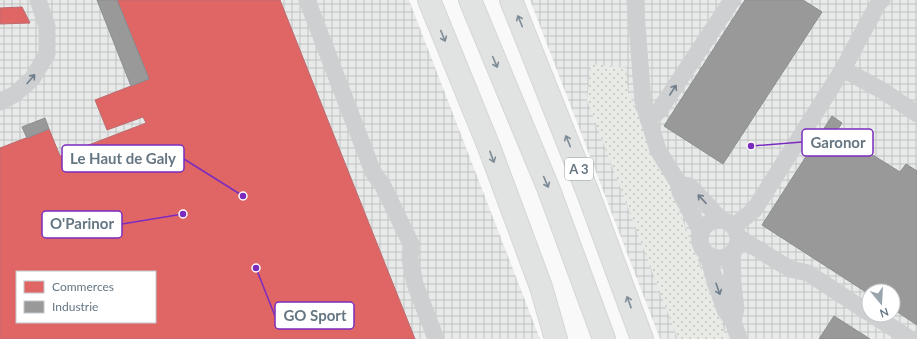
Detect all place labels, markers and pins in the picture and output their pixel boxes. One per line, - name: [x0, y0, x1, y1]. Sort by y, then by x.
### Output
- callout: Garonor: [802, 129, 873, 156]
- callout: Le Haut de Galy: [62, 145, 184, 172]
- callout: O'Parinor: [42, 211, 122, 238]
- callout: GO Sport: [275, 302, 354, 329]

